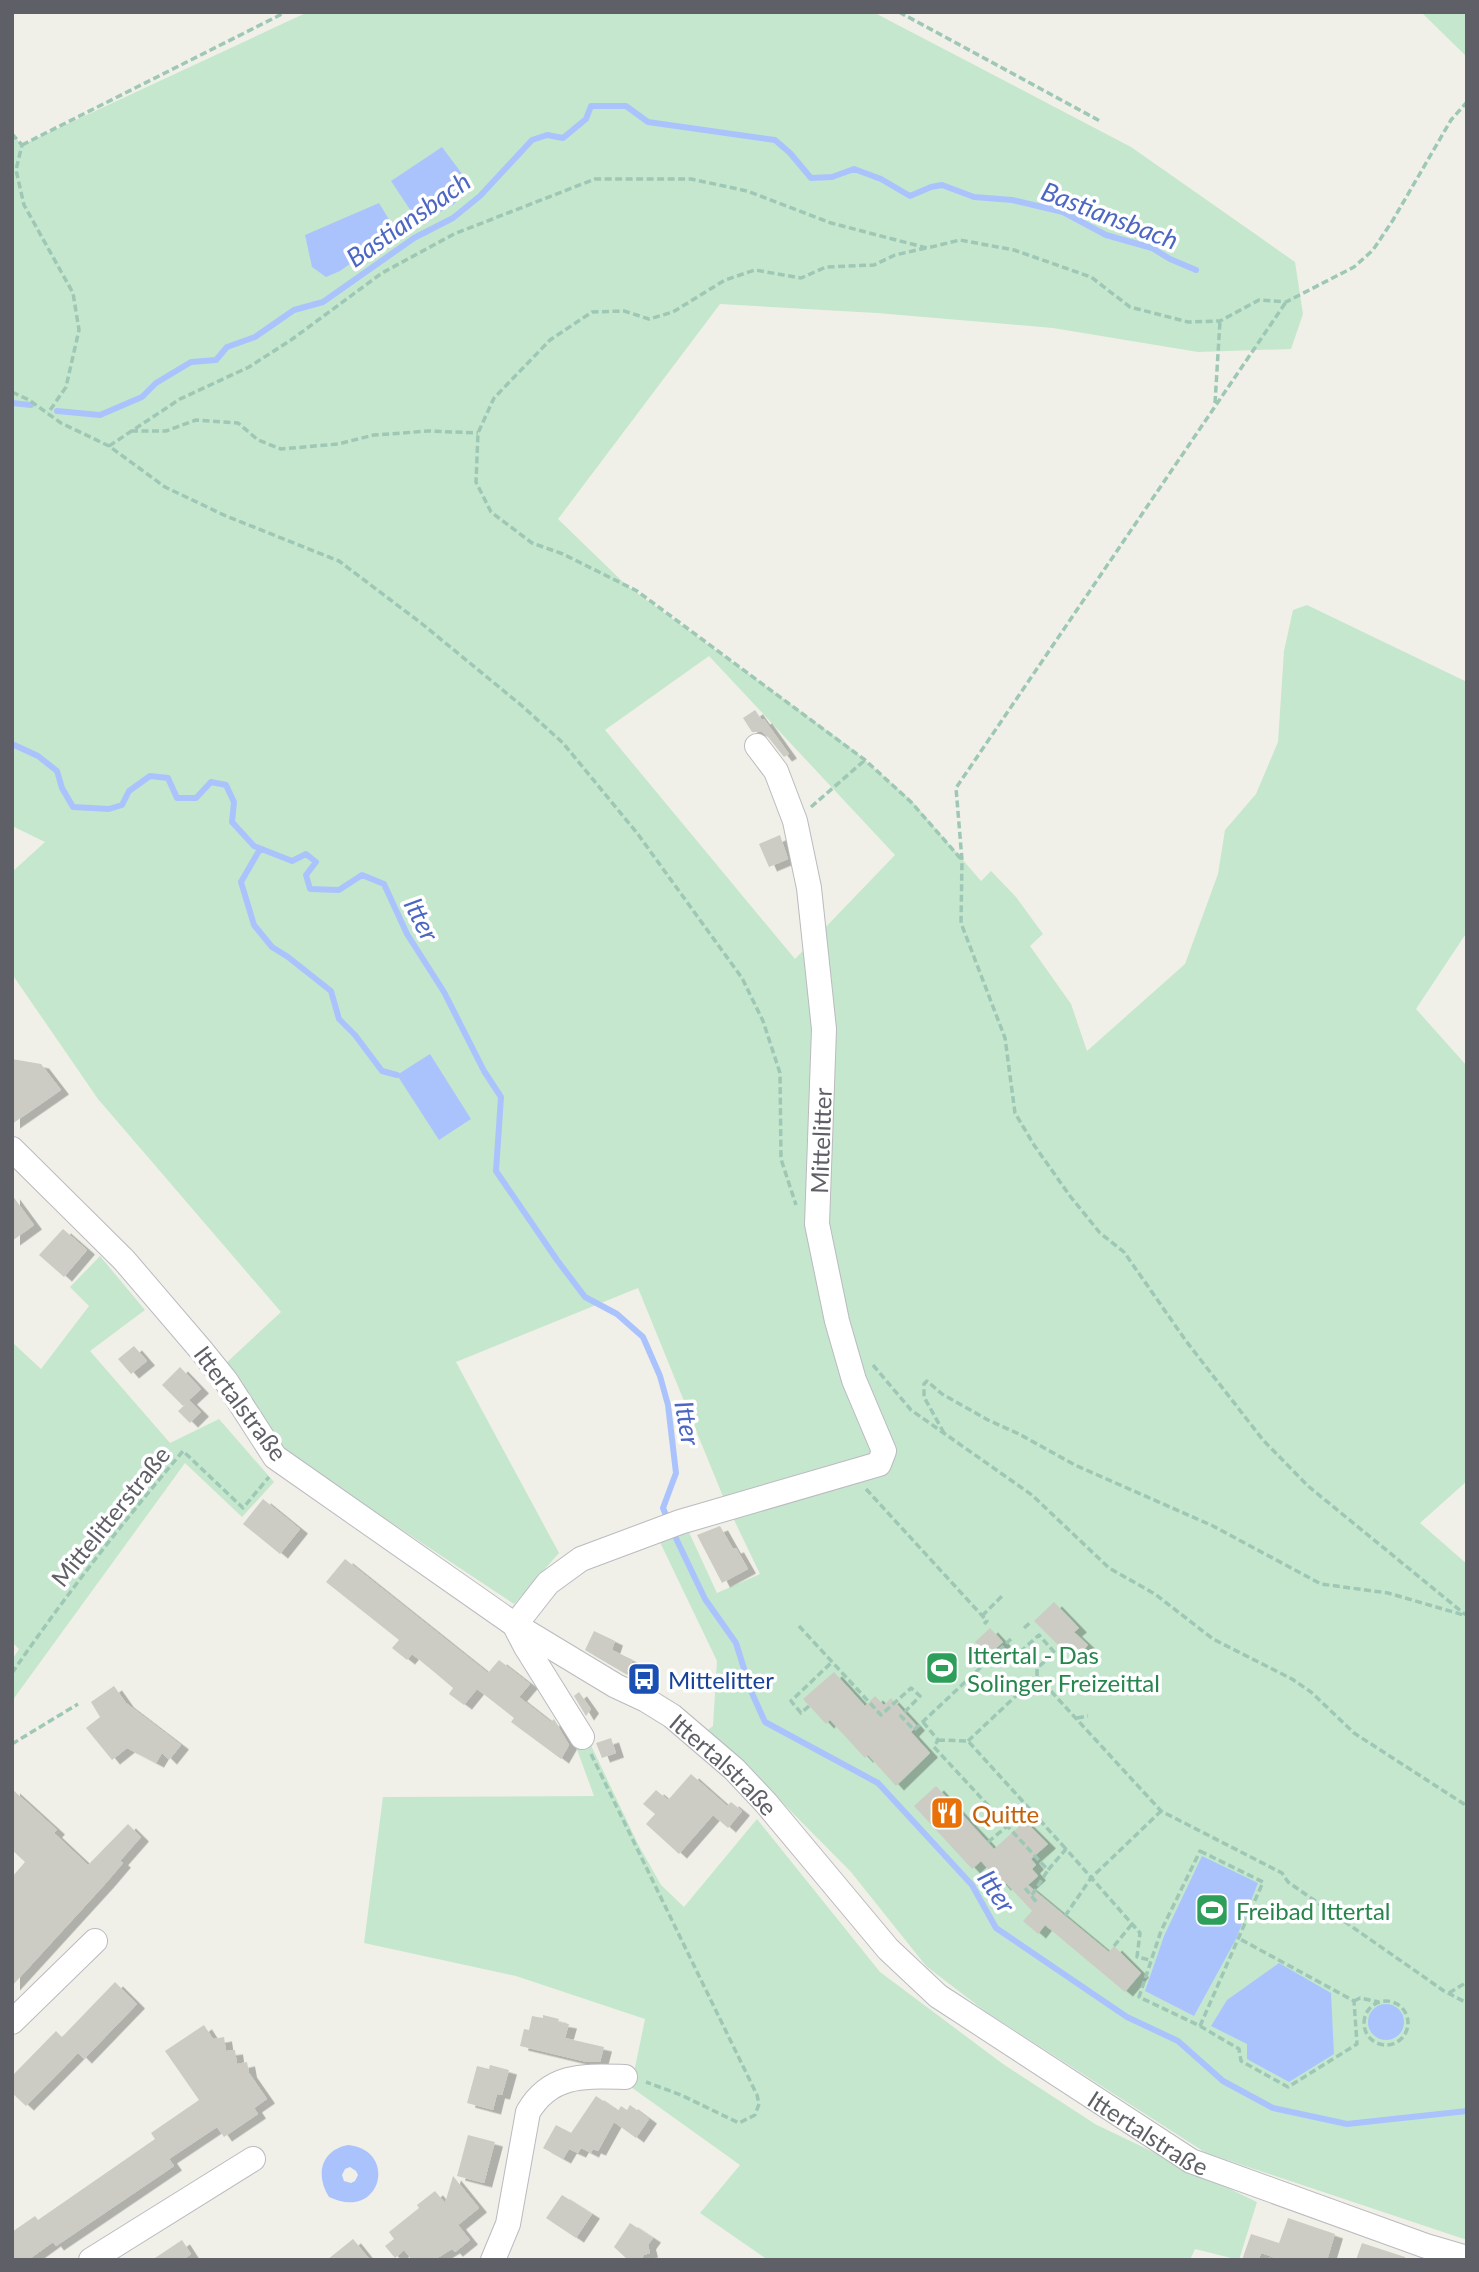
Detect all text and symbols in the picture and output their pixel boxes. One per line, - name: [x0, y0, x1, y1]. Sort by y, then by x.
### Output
- water label: Bastiansbach: [340, 165, 476, 273]
- water label: Bastiansbach: [1037, 174, 1183, 256]
- water label: Itter: [398, 892, 447, 947]
- street label: Mittelitter: [804, 1087, 836, 1194]
- street label: Ittertalstraße: [188, 1340, 294, 1466]
- water label: Itter: [668, 1398, 708, 1449]
- street label: Mittelitterstraße: [45, 1440, 175, 1592]
- place label: Ittertal - Das Solinger Freizeittal: [967, 1640, 1160, 1697]
- sports icon: Ittertal - Das Solinger Freizeittal: [923, 1649, 961, 1687]
- bus stop icon: Mittelitter: [625, 1660, 663, 1698]
- place label: Mittelitter: [668, 1665, 774, 1694]
- street label: Ittertalstraße: [665, 1707, 784, 1821]
- restaurant icon: Quitte: [928, 1794, 966, 1832]
- place label: Quitte: [972, 1799, 1039, 1828]
- water label: Itter: [971, 1864, 1023, 1919]
- sports icon: Freibad Ittertal: [1193, 1891, 1231, 1929]
- place label: Freibad Ittertal: [1236, 1896, 1390, 1925]
- street label: Ittertalstraße: [1083, 2084, 1212, 2180]

